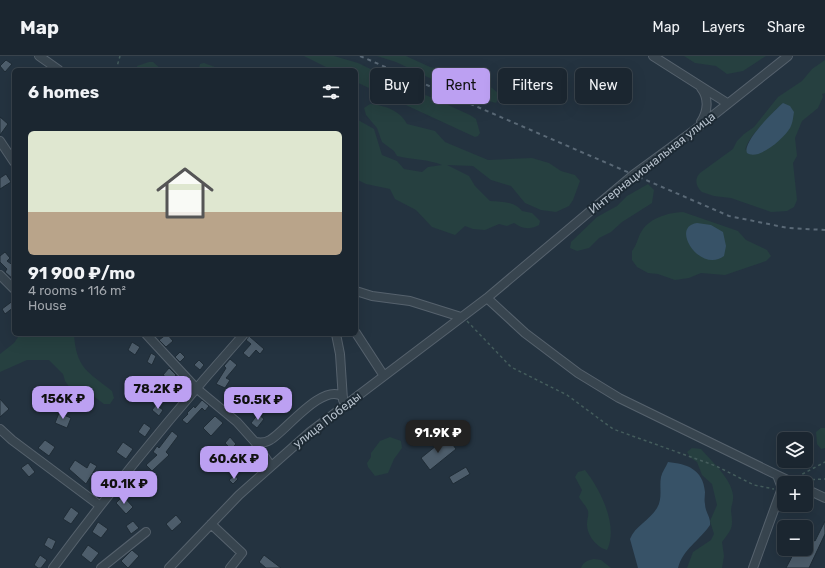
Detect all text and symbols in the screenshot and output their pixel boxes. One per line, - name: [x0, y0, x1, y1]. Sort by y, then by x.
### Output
- text: Map: [20, 16, 59, 39]
- text: Map: [653, 19, 680, 36]
- text: Layers: [702, 19, 745, 36]
- text: Share: [767, 19, 805, 36]
- chip: Buy: [370, 68, 424, 104]
- chip: Rent: [432, 68, 490, 104]
- chip: Filters: [498, 68, 567, 104]
- chip: New: [575, 68, 632, 104]
- icon: filters: [320, 81, 342, 103]
- text: 6 homes: [28, 82, 99, 102]
- street label: Интернациональная улица: [586, 109, 718, 217]
- icon: home: [149, 157, 221, 229]
- text: 91 900 ₽/mo: [28, 263, 135, 283]
- text: 4 rooms · 116 m²: [28, 283, 126, 298]
- text: House: [28, 298, 66, 313]
- pin: 78.2K ₽: [121, 376, 195, 410]
- text: 78.2K ₽: [133, 381, 183, 396]
- pin: 156K ₽: [30, 386, 96, 420]
- pin: 50.5K ₽: [221, 387, 295, 421]
- street label: улица Победы: [290, 389, 364, 451]
- text: 156K ₽: [41, 391, 85, 406]
- text: 50.5K ₽: [233, 392, 283, 407]
- pin: 91.9K ₽: [401, 420, 475, 454]
- text: 91.9K ₽: [415, 425, 462, 440]
- map controls: [777, 432, 813, 556]
- button: layers: [777, 432, 813, 468]
- pin: 60.6K ₽: [197, 446, 271, 480]
- text: 60.6K ₽: [209, 451, 259, 466]
- pin: 40.1K ₽: [87, 471, 161, 505]
- text: 40.1K ₽: [100, 476, 148, 491]
- button: +: [777, 476, 813, 512]
- button: −: [777, 520, 813, 556]

